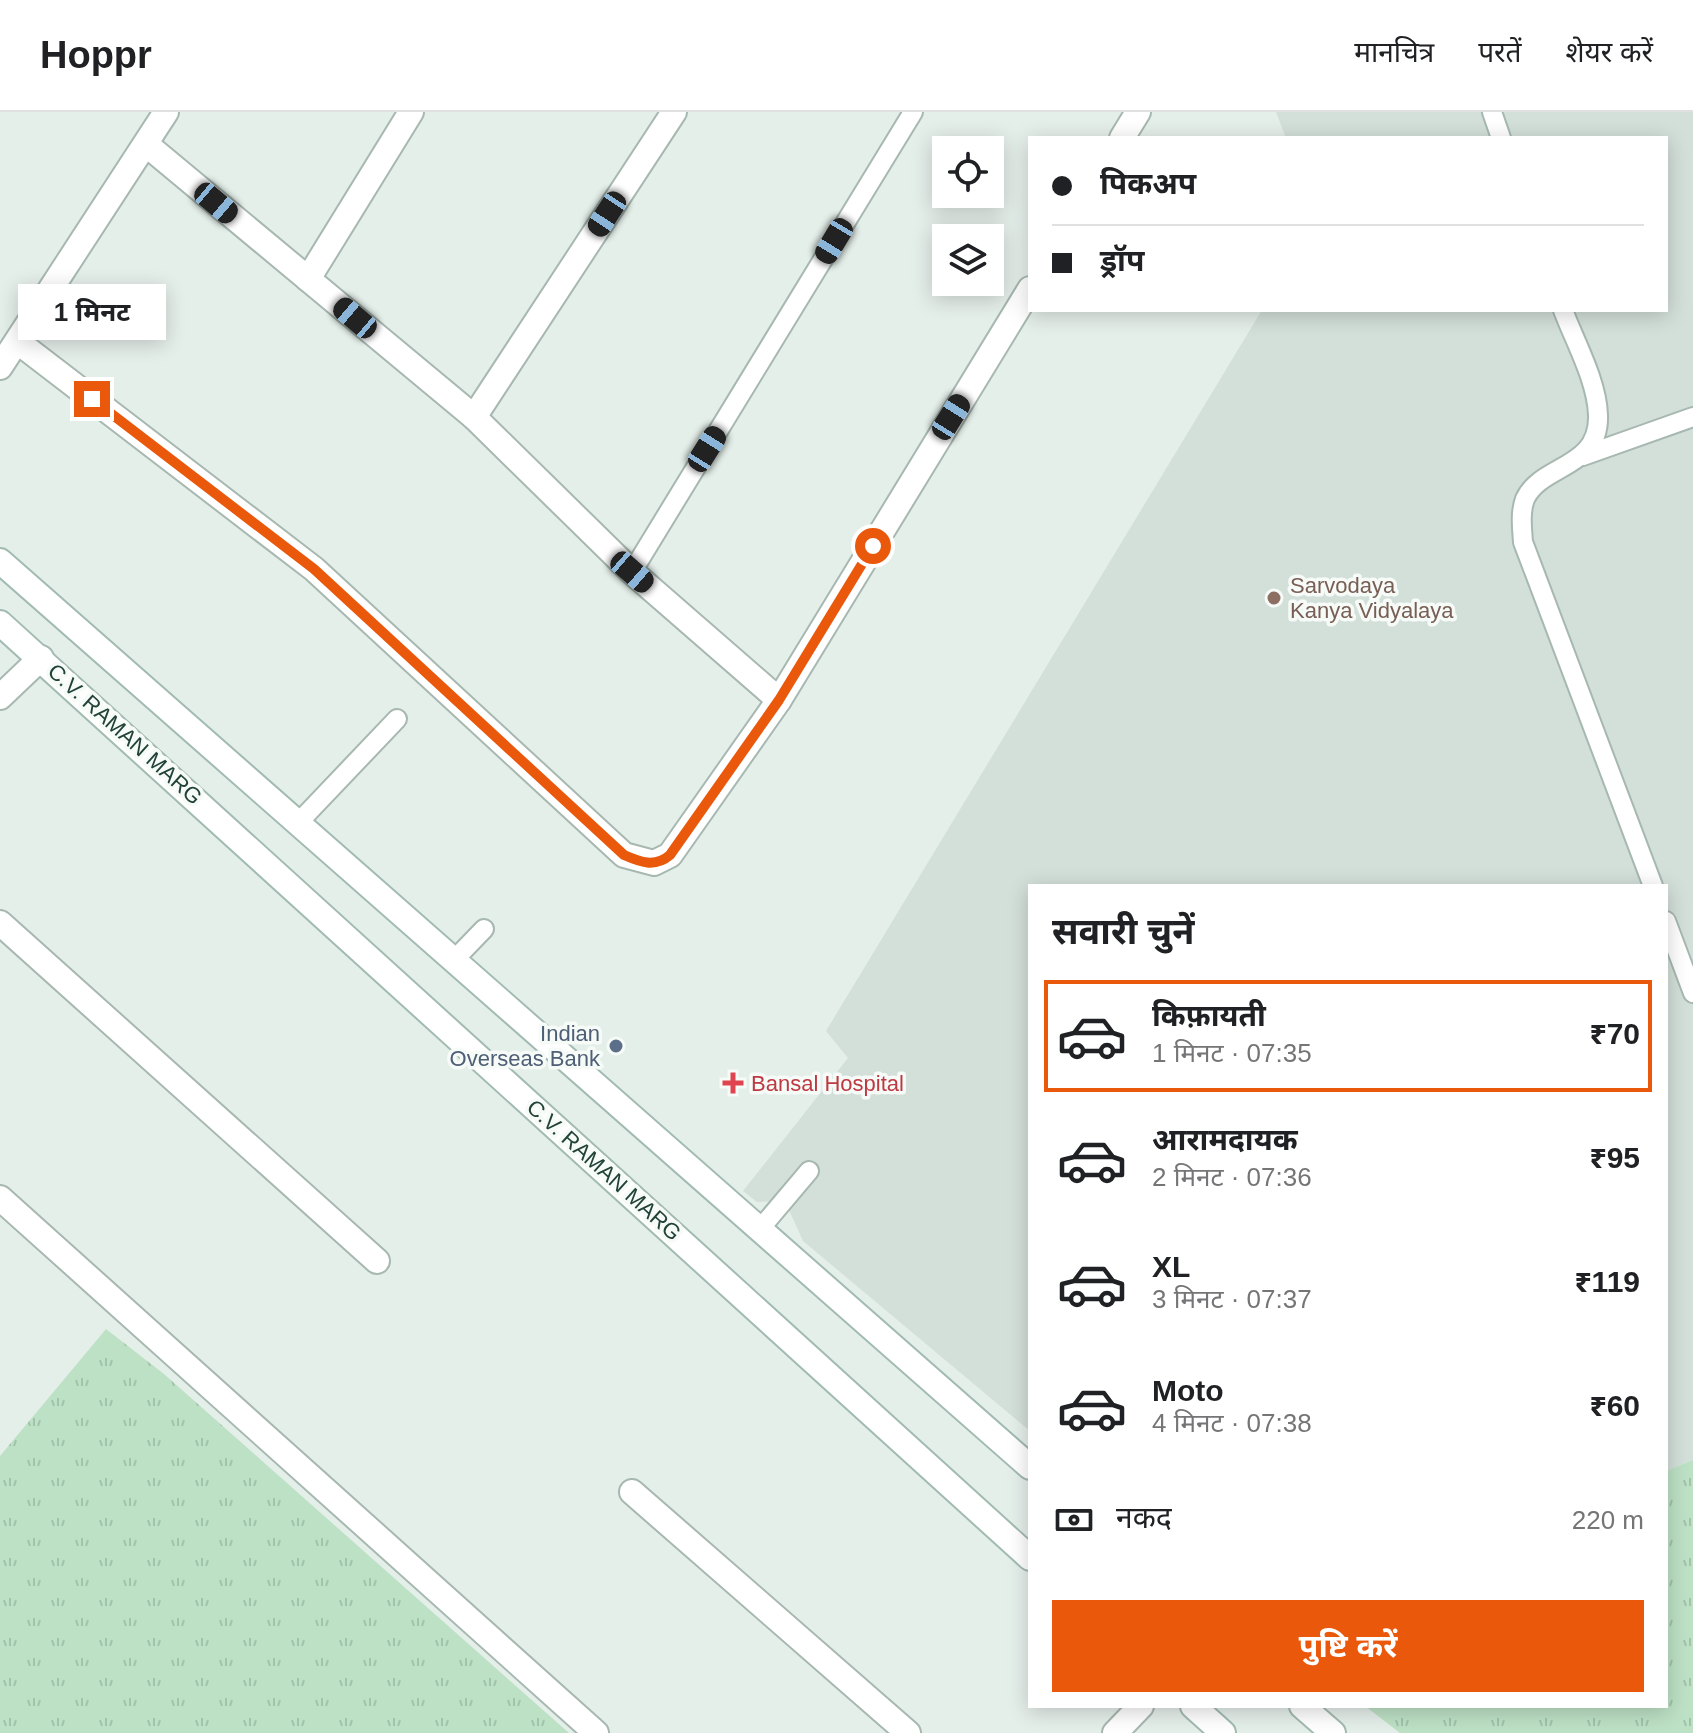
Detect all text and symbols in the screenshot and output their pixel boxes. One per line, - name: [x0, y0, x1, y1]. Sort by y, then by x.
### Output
- text: Hoppr: [40, 34, 152, 76]
- text: मानचित्र: [1354, 37, 1434, 68]
- text: परतें: [1478, 37, 1522, 68]
- text: शेयर करें: [1566, 37, 1653, 68]
- map controls: [932, 136, 1004, 296]
- button: locate: [932, 136, 1004, 208]
- text: पिकअप: [1100, 167, 1196, 200]
- car: [190, 178, 242, 228]
- car: [584, 187, 630, 241]
- car: [811, 214, 857, 268]
- button: layers: [932, 224, 1004, 296]
- text: ड्रॉप: [1100, 244, 1144, 277]
- callout: 1 मिनट: [18, 283, 166, 339]
- car: [329, 293, 381, 343]
- text: 1 मिनट: [54, 297, 130, 327]
- route end: [74, 381, 110, 417]
- car: [928, 390, 974, 444]
- car: [684, 422, 730, 476]
- route start: [855, 528, 891, 564]
- car: [606, 547, 658, 597]
- place label: Sarvodaya Kanya Vidyalaya: [1290, 573, 1454, 623]
- marker: Sarvodaya Kanya Vidyalaya: [1265, 589, 1283, 607]
- street label: C.V. RAMAN MARG: [43, 658, 207, 810]
- text: सवारी चुनें: [1052, 911, 1194, 952]
- text: किफ़ायती: [1152, 999, 1266, 1032]
- icon: car: [1056, 1000, 1128, 1072]
- text: ₹70: [1589, 1017, 1640, 1050]
- place label: Indian Overseas Bank: [450, 1021, 601, 1071]
- marker: Indian Overseas Bank: [607, 1037, 625, 1055]
- text: 1 मिनट · 07:35: [1152, 1038, 1312, 1068]
- place label: Bansal Hospital: [751, 1071, 904, 1096]
- marker: Bansal Hospital: [722, 1072, 744, 1094]
- street label: C.V. RAMAN MARG: [522, 1094, 686, 1246]
- text: आरामदायक: [1152, 1123, 1298, 1156]
- icon: car: [1056, 1124, 1128, 1196]
- text: ₹95: [1589, 1141, 1640, 1174]
- text: 2 मिनट · 07:36: [1152, 1162, 1312, 1192]
- icon: car: [1056, 1248, 1128, 1320]
- text: XL: [1152, 1250, 1190, 1283]
- text: ₹119: [1574, 1265, 1640, 1298]
- text: 3 मिनट · 07:37: [1152, 1284, 1312, 1314]
- icon: car: [1056, 1372, 1128, 1444]
- text: Moto: [1152, 1374, 1224, 1407]
- text: ₹60: [1589, 1389, 1640, 1422]
- text: 4 मिनट · 07:38: [1152, 1408, 1312, 1438]
- icon: cash: [1052, 1498, 1096, 1542]
- text: नकद: [1116, 1501, 1172, 1534]
- text: 220 m: [1572, 1505, 1644, 1535]
- button: पुष्टि करें: [1052, 1600, 1644, 1692]

